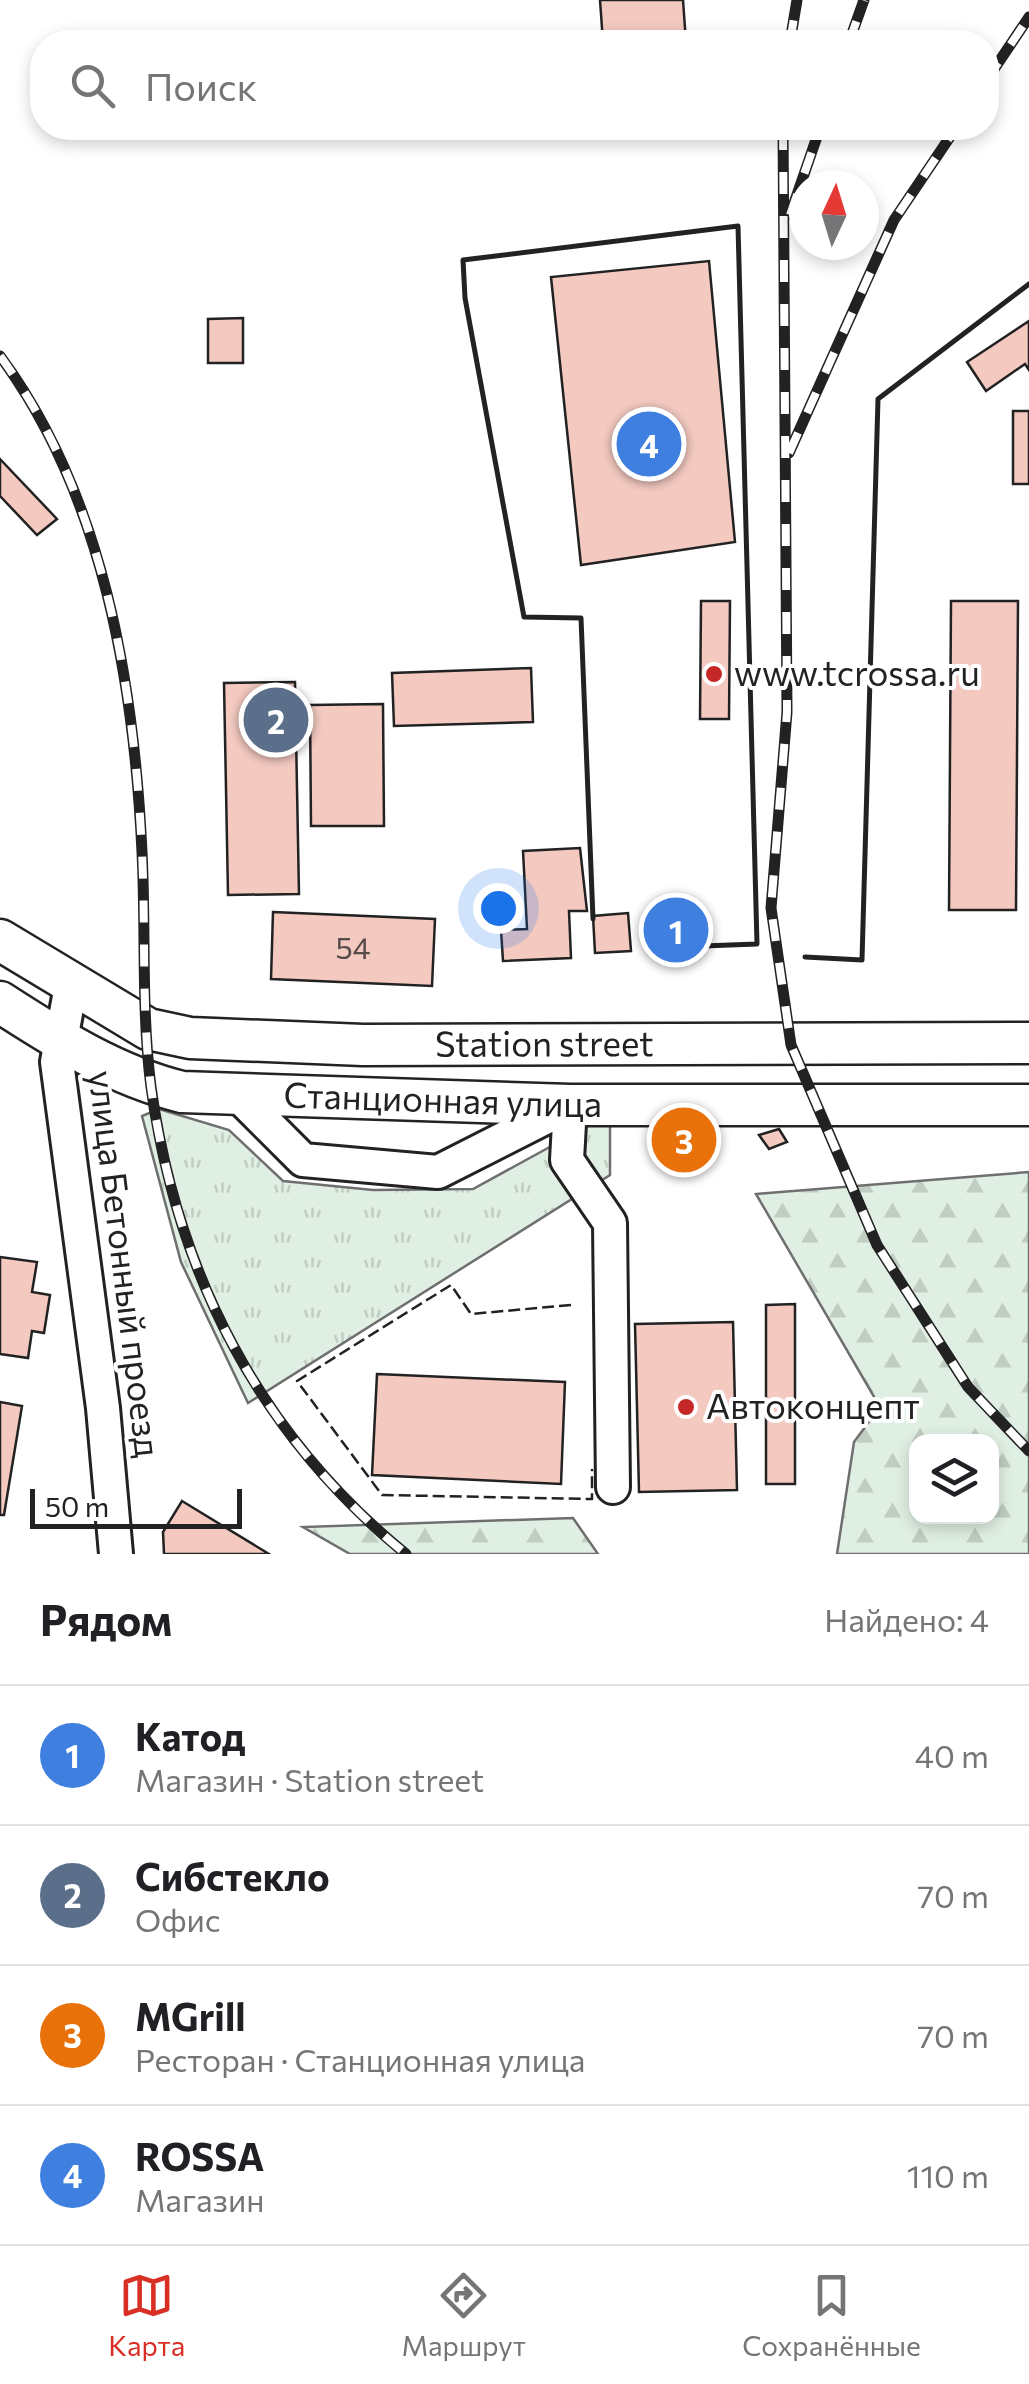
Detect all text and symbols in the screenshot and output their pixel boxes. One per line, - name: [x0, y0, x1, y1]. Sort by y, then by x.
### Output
- search box: [30, 30, 999, 140]
- icon: search: [65, 58, 120, 113]
- text: Поиск: [145, 62, 257, 109]
- north arrow: [789, 170, 879, 260]
- pin: 4: [616, 406, 682, 482]
- place label: www.tcrossa.ru: [734, 650, 980, 693]
- marker: www.tcrossa.ru: [703, 663, 725, 685]
- pin: 2: [244, 682, 308, 758]
- your location: [473, 883, 524, 934]
- pin: 1: [644, 892, 708, 968]
- house number: 54: [335, 928, 371, 965]
- street label: Station street: [435, 1020, 654, 1064]
- street label: улица Бетонный проезд: [81, 1068, 172, 1459]
- street label: Станционная улица: [283, 1071, 602, 1124]
- pin: 3: [652, 1102, 716, 1178]
- place label: Автоконцепт: [706, 1383, 920, 1426]
- marker: Автоконцепт: [675, 1396, 697, 1418]
- map controls: [909, 1434, 999, 1524]
- button: layers: [909, 1434, 999, 1524]
- scale bar: [30, 1484, 242, 1528]
- text: 50 m: [45, 1489, 109, 1523]
- text: Рядом: [40, 1593, 172, 1645]
- text: Найдено: 4: [824, 1599, 989, 1639]
- text: Катод: [135, 1712, 245, 1759]
- text: 1: [65, 1735, 80, 1775]
- text: 40 m: [915, 1735, 989, 1775]
- text: Магазин · Station street: [135, 1759, 484, 1799]
- text: Сибстекло: [135, 1852, 330, 1899]
- text: 2: [63, 1875, 82, 1915]
- text: 70 m: [917, 1875, 989, 1915]
- text: Офис: [135, 1899, 221, 1939]
- text: MGrill: [135, 1992, 246, 2039]
- text: 3: [63, 2015, 82, 2055]
- text: 70 m: [917, 2015, 989, 2055]
- text: Ресторан · Станционная улица: [135, 2039, 585, 2079]
- text: ROSSA: [135, 2132, 264, 2179]
- text: 4: [63, 2155, 82, 2195]
- text: 110 m: [907, 2155, 989, 2195]
- text: Магазин: [135, 2179, 265, 2219]
- tab: Карта: [108, 2268, 185, 2362]
- tab: Маршрут: [402, 2268, 526, 2362]
- tab: Сохранённые: [742, 2268, 921, 2362]

